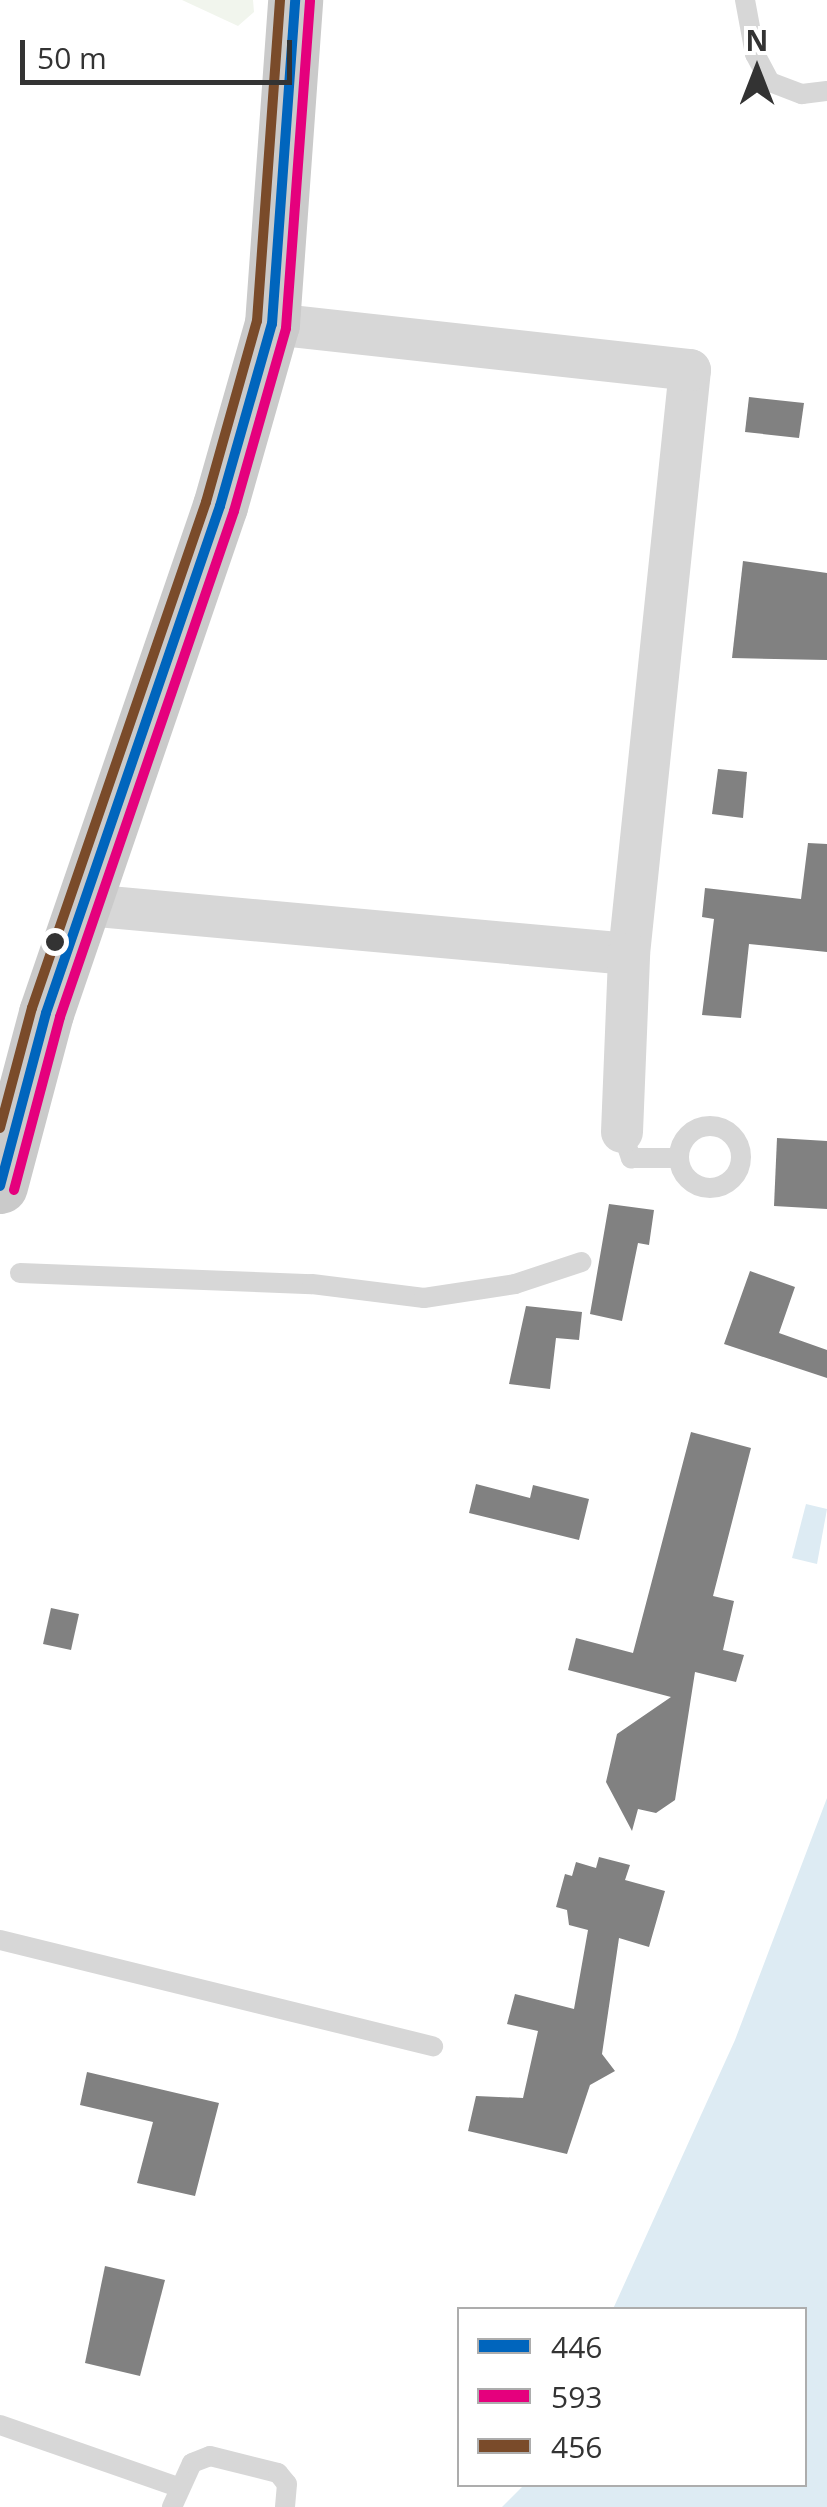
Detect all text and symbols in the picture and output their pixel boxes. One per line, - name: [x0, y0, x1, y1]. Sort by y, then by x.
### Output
- scale bar: [25, 20, 298, 82]
- north arrow: [707, 20, 807, 120]
- text: N: [746, 21, 768, 59]
- text: 50 m: [37, 37, 107, 78]
- unlabelled marker: [45, 932, 65, 952]
- legend: [457, 2307, 807, 2487]
- text: 446: [551, 2326, 602, 2367]
- text: 593: [551, 2376, 602, 2417]
- text: 456: [551, 2426, 602, 2467]

